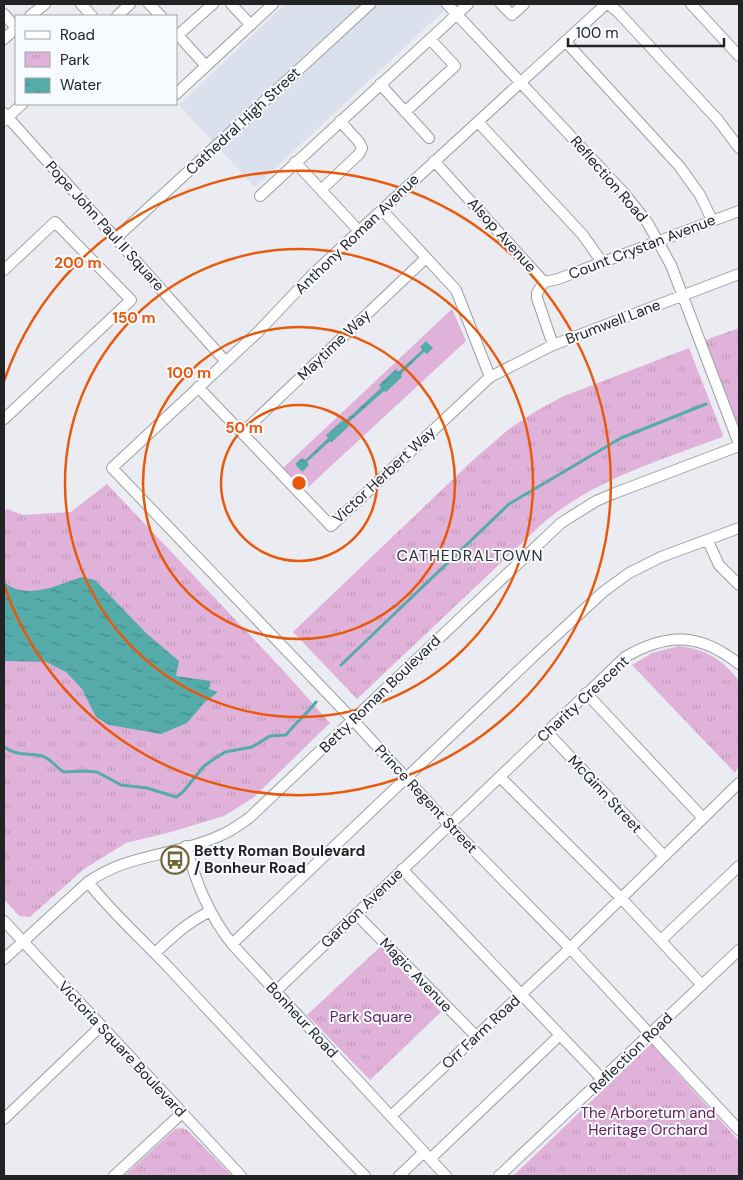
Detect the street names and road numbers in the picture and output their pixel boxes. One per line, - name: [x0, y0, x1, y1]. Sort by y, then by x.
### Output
- street label: Cathedral High Street: [182, 63, 305, 179]
- street label: Reflection Road: [566, 132, 652, 226]
- street label: Pope John Paul II Square: [41, 157, 169, 295]
- street label: Anthony Roman Avenue: [291, 169, 423, 299]
- street label: Alsop Avenue: [463, 193, 541, 277]
- street label: Count Crystan Avenue: [566, 210, 718, 284]
- street label: Brumwell Lane: [563, 295, 663, 349]
- street label: Maytime Way: [293, 305, 375, 385]
- street label: Victor Herbert Way: [328, 422, 440, 528]
- street label: Betty Roman Boulevard: [315, 631, 445, 757]
- street label: Charity Crescent: [533, 651, 633, 747]
- street label: Prince Regent Street: [370, 740, 482, 858]
- street label: McGinn Street: [564, 751, 646, 837]
- street label: Gardon Avenue: [317, 864, 407, 952]
- street label: Magic Avenue: [375, 933, 457, 1017]
- street label: Victoria Square Boulevard: [54, 977, 190, 1121]
- street label: Bonheur Road: [262, 978, 342, 1062]
- street label: Orr Farm Road: [438, 991, 524, 1073]
- street label: Reflection Road: [585, 1008, 677, 1098]

